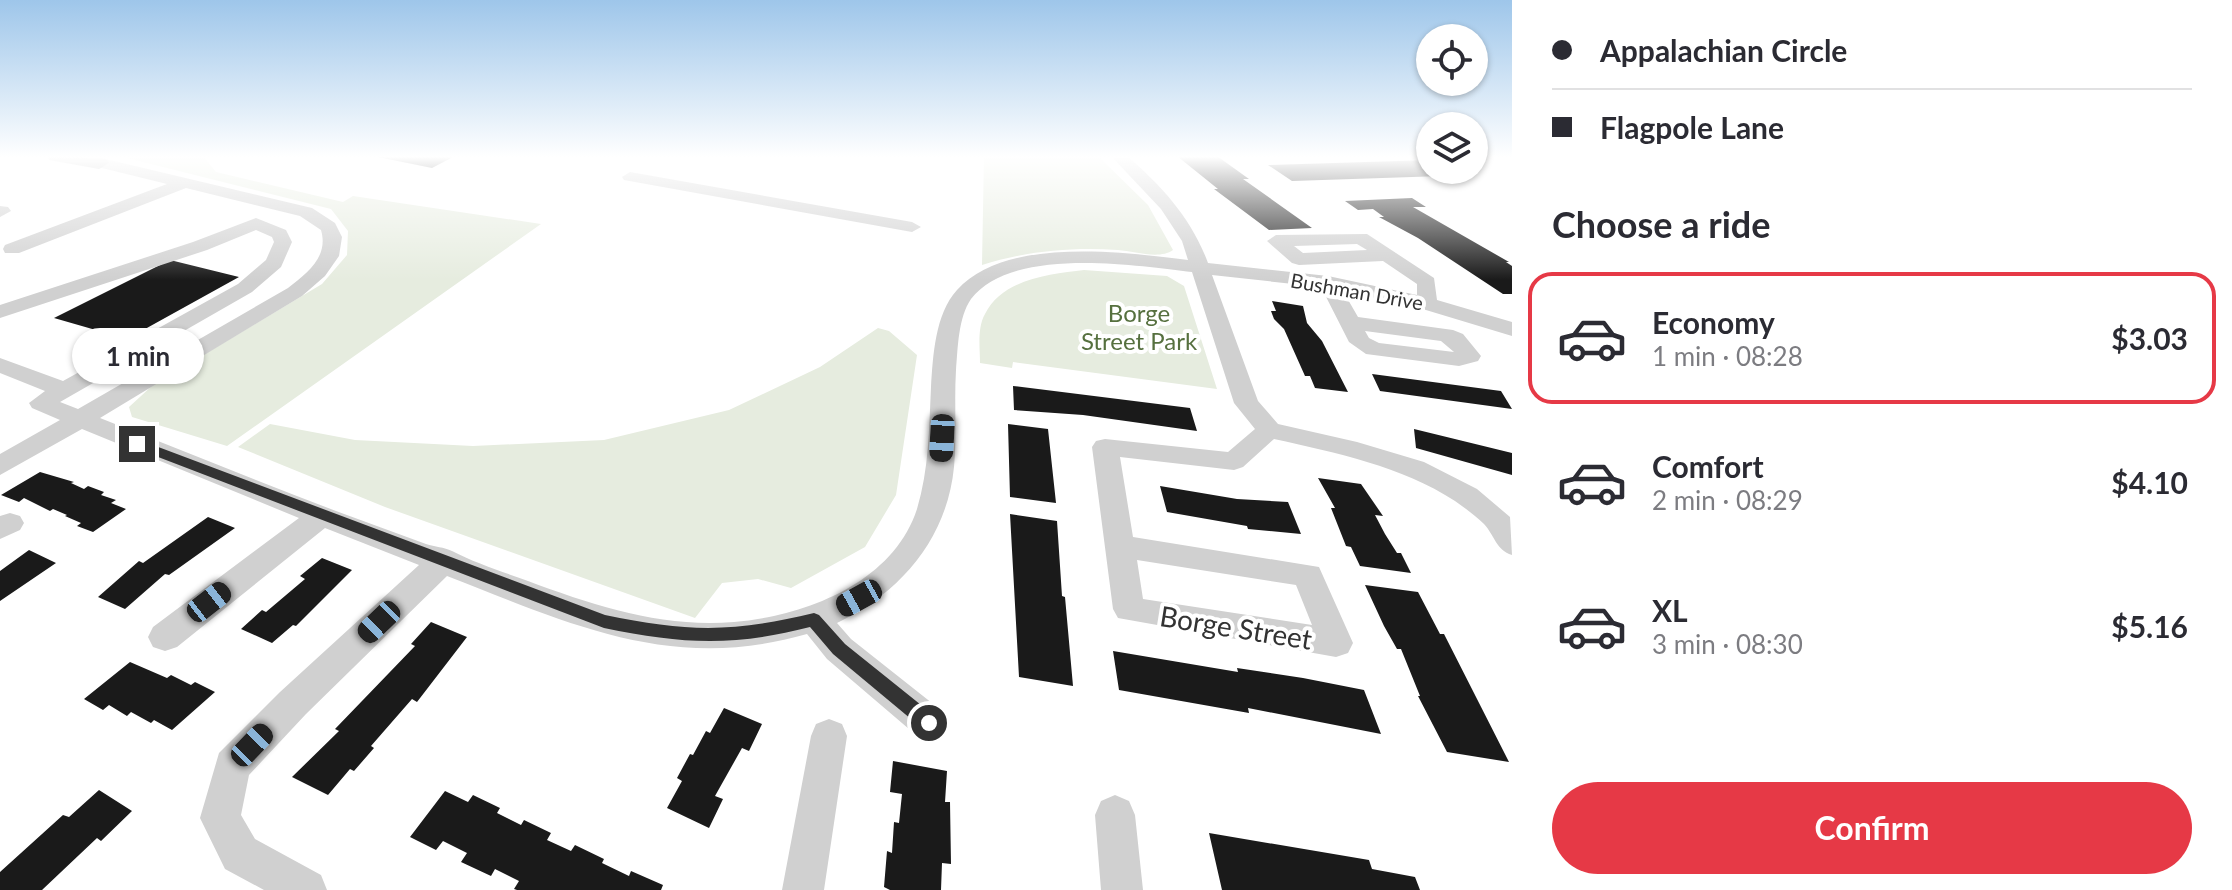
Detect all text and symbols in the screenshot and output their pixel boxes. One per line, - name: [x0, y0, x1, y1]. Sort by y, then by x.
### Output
- map controls: [1416, 24, 1488, 184]
- button: locate: [1416, 24, 1488, 96]
- text: Appalachian Circle: [1600, 32, 1847, 68]
- text: Flagpole Lane: [1600, 109, 1784, 145]
- button: layers: [1416, 112, 1488, 184]
- text: Choose a ride: [1552, 202, 1771, 246]
- street label: Bushman Drive: [1289, 268, 1425, 314]
- park label: Borge Street Park: [1081, 298, 1198, 355]
- icon: car: [1556, 302, 1628, 374]
- text: Economy: [1652, 304, 1775, 340]
- text: $3.03: [2111, 320, 2188, 356]
- callout: 1 min: [71, 328, 203, 384]
- text: 1 min: [106, 340, 170, 372]
- text: 1 min · 08:28: [1652, 340, 1803, 372]
- car: [929, 413, 955, 463]
- route end: [119, 426, 155, 462]
- icon: car: [1556, 446, 1628, 518]
- text: Comfort: [1652, 448, 1764, 484]
- text: $4.10: [2111, 464, 2188, 500]
- text: 2 min · 08:29: [1652, 484, 1803, 516]
- car: [832, 576, 886, 620]
- car: [183, 578, 235, 626]
- icon: car: [1556, 590, 1628, 662]
- text: XL: [1652, 592, 1688, 628]
- car: [353, 597, 405, 647]
- street label: Borge Street: [1157, 598, 1315, 656]
- text: $5.16: [2111, 608, 2188, 644]
- text: 3 min · 08:30: [1652, 628, 1803, 660]
- route start: [911, 705, 947, 741]
- car: [227, 719, 277, 771]
- button: Confirm: [1552, 782, 2192, 874]

